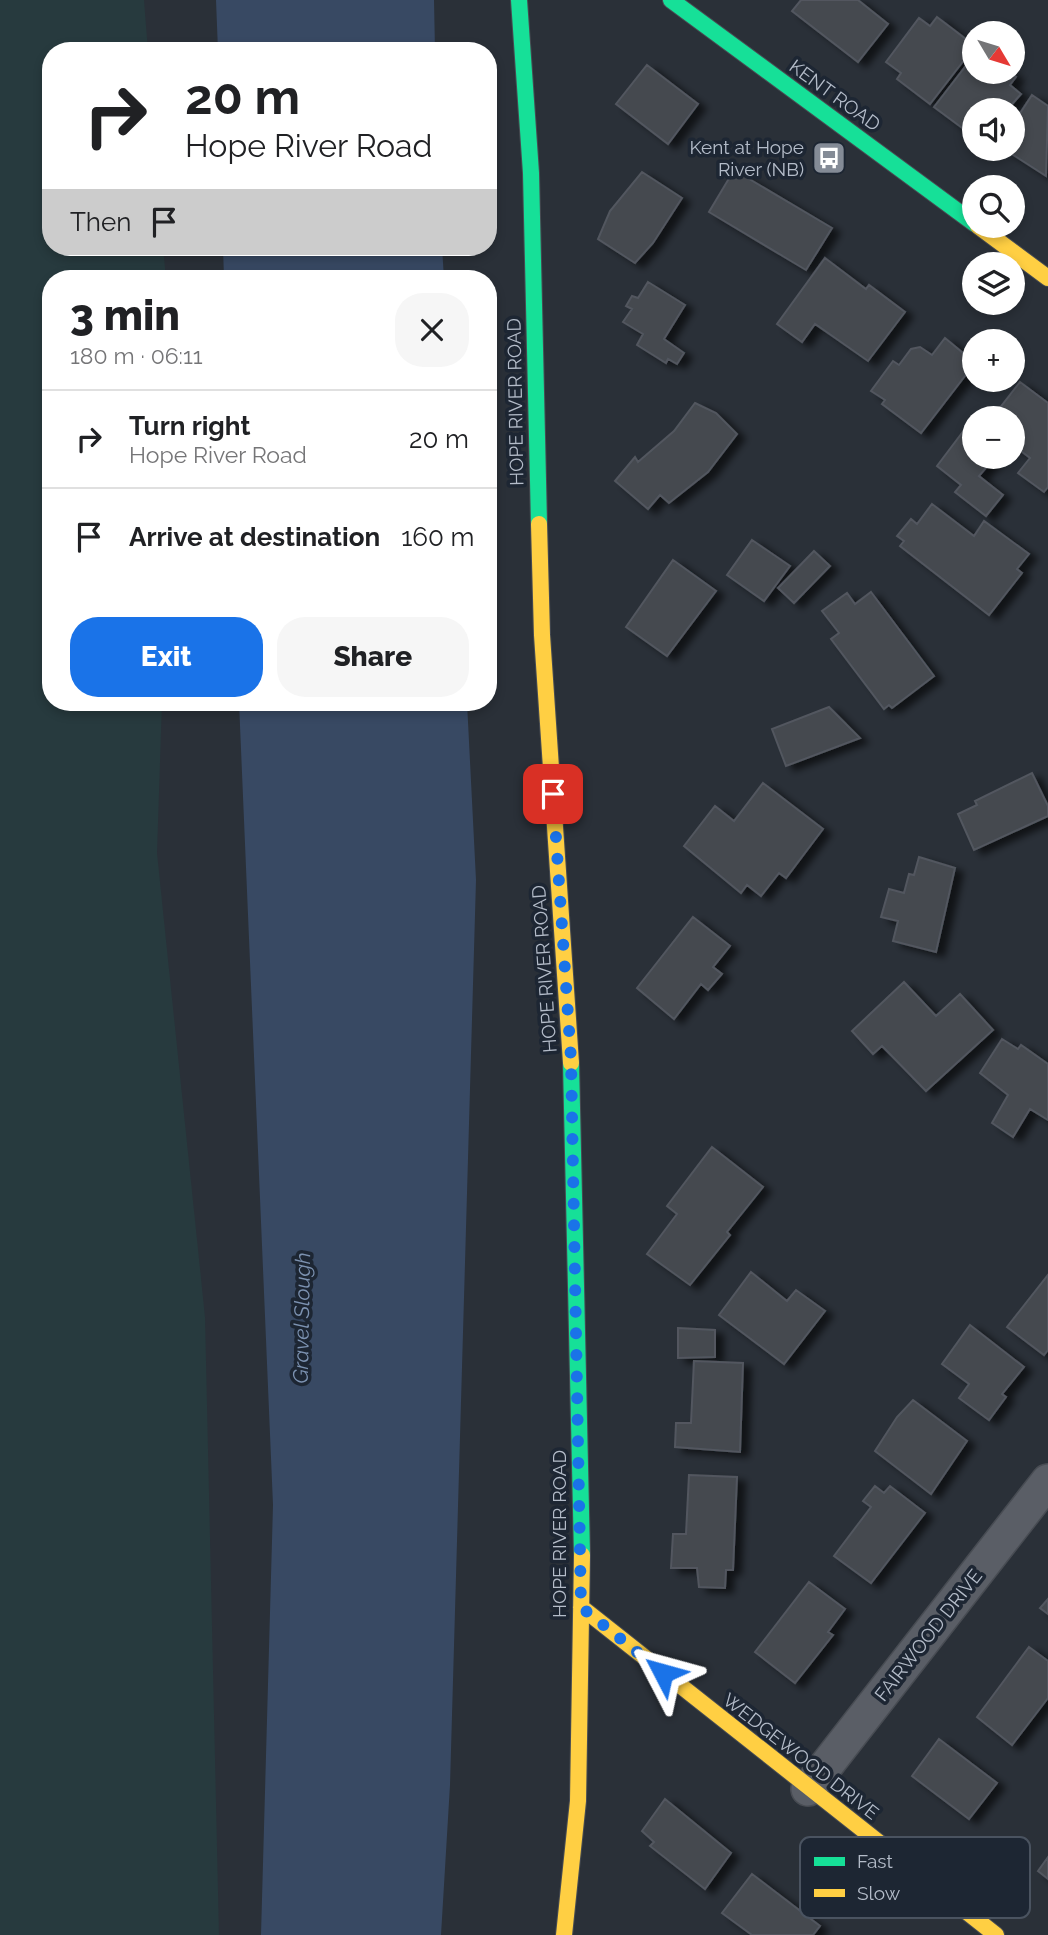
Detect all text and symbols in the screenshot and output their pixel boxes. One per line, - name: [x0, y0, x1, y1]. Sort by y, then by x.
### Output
- north arrow: [962, 21, 1026, 84]
- map controls: [962, 21, 1025, 469]
- street label: KENT ROAD: [785, 55, 885, 135]
- text: 20 m: [185, 68, 300, 125]
- icon: right: [70, 70, 161, 161]
- button: sound: [962, 98, 1025, 161]
- text: Hope River Road: [185, 127, 432, 164]
- place label: Kent at Hope River (NB): [689, 136, 804, 180]
- bus stop icon: Kent at Hope River (NB): [810, 139, 848, 177]
- button: search: [962, 175, 1025, 238]
- icon: arrive: [145, 203, 183, 241]
- text: Then: [70, 207, 131, 237]
- button: layers: [962, 252, 1025, 315]
- text: 3 min: [70, 291, 180, 340]
- button: close: [395, 293, 469, 367]
- street label: HOPE RIVER ROAD: [503, 318, 527, 486]
- button: +: [962, 329, 1025, 392]
- text: 180 m · 06:11: [70, 342, 203, 369]
- button: −: [962, 406, 1025, 469]
- text: Turn right: [129, 411, 250, 441]
- icon: right: [70, 420, 108, 458]
- text: 20 m: [409, 424, 469, 454]
- text: Hope River Road: [129, 441, 307, 468]
- icon: arrive: [70, 518, 108, 556]
- text: Arrive at destination: [129, 522, 380, 552]
- text: 160 m: [401, 522, 474, 552]
- button: Exit: [70, 617, 263, 697]
- button: Share: [277, 617, 469, 697]
- pin: [523, 764, 583, 824]
- icon: arrive: [534, 775, 572, 813]
- street label: HOPE RIVER ROAD: [527, 884, 561, 1054]
- water label: Gravel Slough: [288, 1252, 315, 1384]
- street label: HOPE RIVER ROAD: [548, 1450, 570, 1618]
- street label: FAIRWOOD DRIVE: [870, 1565, 986, 1705]
- position arrow: [626, 1636, 700, 1710]
- street label: WEDGEWOOD DRIVE: [719, 1688, 883, 1824]
- legend: [800, 1837, 1030, 1918]
- text: Fast: [857, 1850, 893, 1872]
- text: Slow: [857, 1882, 901, 1904]

